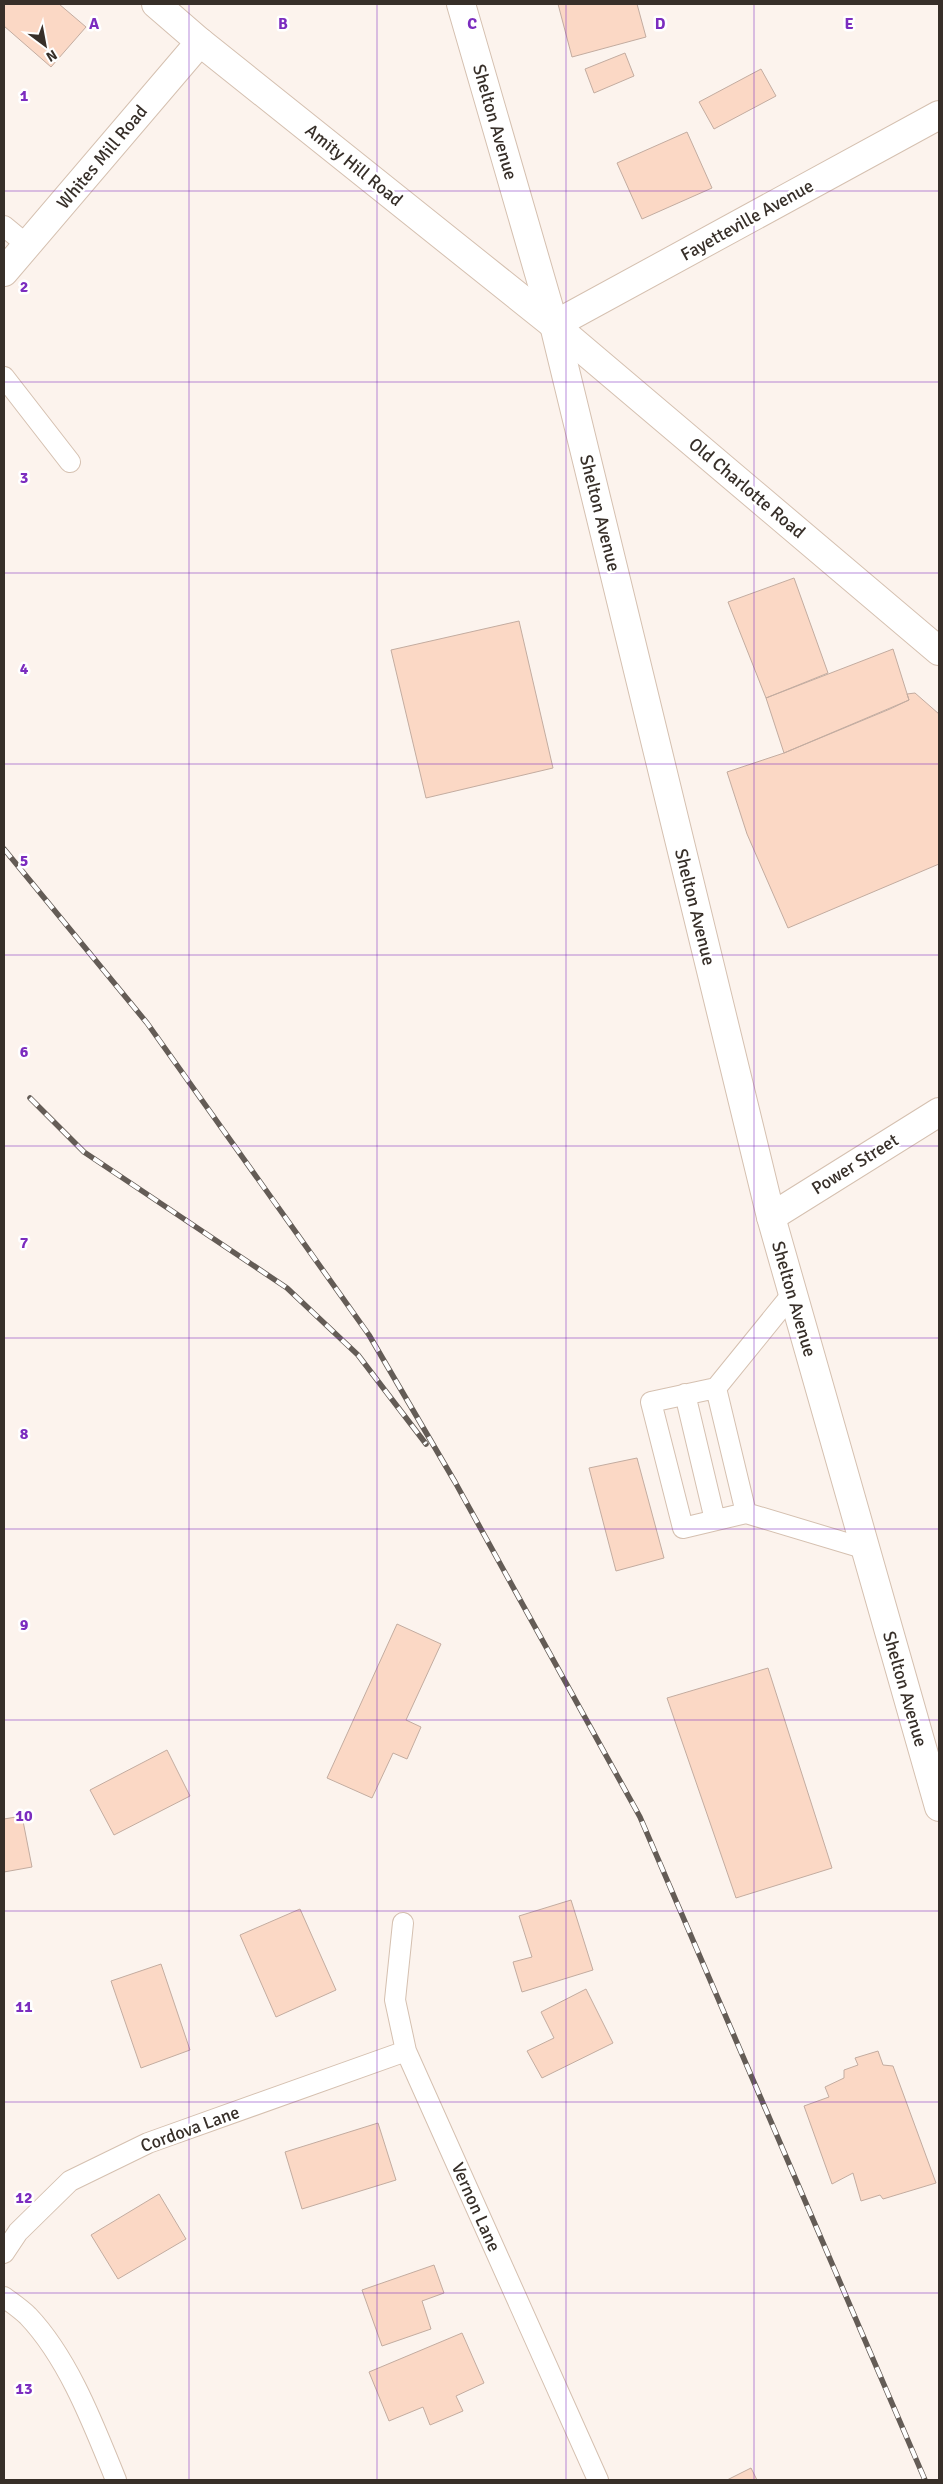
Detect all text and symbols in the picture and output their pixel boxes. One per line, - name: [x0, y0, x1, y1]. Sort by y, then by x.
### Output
- text: A: [89, 14, 100, 34]
- text: B: [278, 14, 288, 34]
- text: C: [467, 14, 477, 34]
- text: D: [655, 14, 666, 34]
- text: E: [844, 14, 854, 34]
- north arrow: [20, 20, 70, 70]
- text: N: [43, 46, 60, 65]
- street label: Shelton Avenue: [468, 62, 522, 182]
- text: 1: [20, 86, 29, 106]
- street label: Whites Mill Road: [52, 100, 152, 214]
- street label: Amity Hill Road: [301, 119, 407, 211]
- street label: Fayetteville Avenue: [677, 174, 817, 266]
- text: 2: [20, 277, 28, 297]
- street label: Old Charlotte Road: [684, 433, 810, 543]
- street label: Shelton Avenue: [575, 452, 625, 574]
- text: 3: [20, 468, 28, 488]
- text: 4: [20, 659, 29, 679]
- street label: Shelton Avenue: [670, 846, 720, 968]
- text: 5: [20, 851, 28, 871]
- text: 6: [20, 1042, 29, 1062]
- street label: Power Street: [808, 1129, 902, 1199]
- text: 7: [20, 1233, 29, 1253]
- street label: Shelton Avenue: [767, 1239, 821, 1359]
- text: 8: [20, 1424, 29, 1444]
- text: 9: [20, 1615, 29, 1635]
- street label: Shelton Avenue: [878, 1629, 932, 1749]
- text: 10: [15, 1806, 33, 1826]
- text: 11: [15, 1997, 33, 2017]
- street label: Cordova Lane: [138, 2101, 242, 2157]
- street label: Vernon Lane: [447, 2159, 505, 2255]
- text: 12: [15, 2188, 33, 2208]
- text: 13: [15, 2379, 33, 2399]

